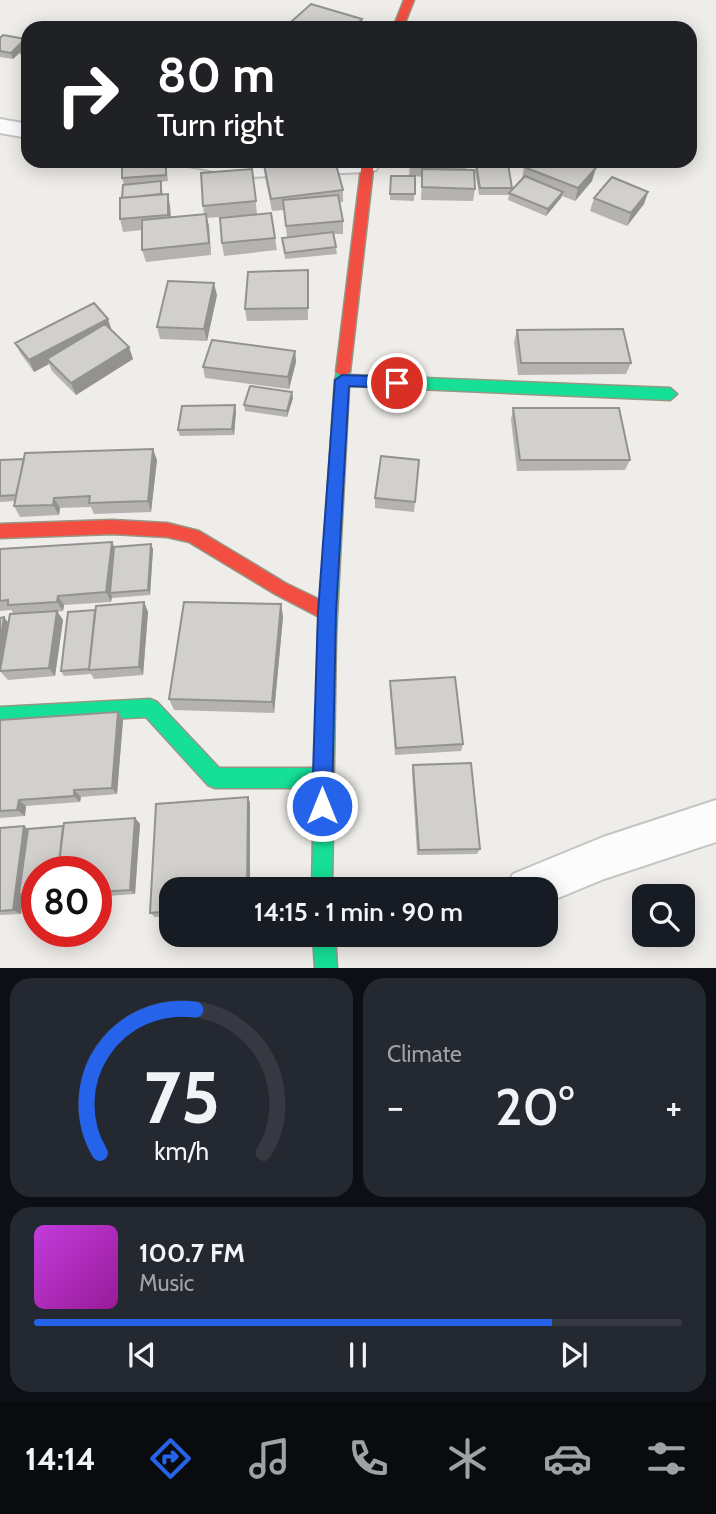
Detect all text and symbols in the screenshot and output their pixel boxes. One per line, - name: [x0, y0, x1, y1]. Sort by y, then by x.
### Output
- text: 80 m: [157, 45, 275, 104]
- icon: right: [42, 49, 133, 140]
- text: Turn right: [157, 105, 284, 144]
- pin: [367, 353, 427, 413]
- icon: arrive: [378, 364, 416, 402]
- position arrow: [285, 769, 359, 843]
- speed limit sign: 80: [21, 856, 112, 947]
- map controls: [632, 884, 695, 947]
- button: search: [632, 884, 695, 947]
- text: 14:15 · 1 min · 90 m: [254, 896, 463, 928]
- text: Climate: [387, 1040, 462, 1068]
- text: 75: [143, 1054, 220, 1142]
- text: 20°: [495, 1075, 574, 1138]
- text: −: [387, 1083, 404, 1130]
- text: +: [665, 1083, 682, 1130]
- text: km/h: [154, 1136, 209, 1166]
- text: 100.7 FM: [139, 1237, 245, 1269]
- text: Music: [139, 1269, 194, 1297]
- icon: previous: [123, 1336, 161, 1374]
- icon: pause: [339, 1336, 377, 1374]
- icon: next: [555, 1336, 593, 1374]
- icon: directions: [146, 1434, 195, 1483]
- icon: music: [245, 1434, 294, 1483]
- icon: phone: [344, 1434, 393, 1483]
- icon: climate: [443, 1434, 492, 1483]
- icon: car: [543, 1434, 592, 1483]
- icon: filters: [642, 1434, 691, 1483]
- text: 14:14: [25, 1439, 96, 1478]

